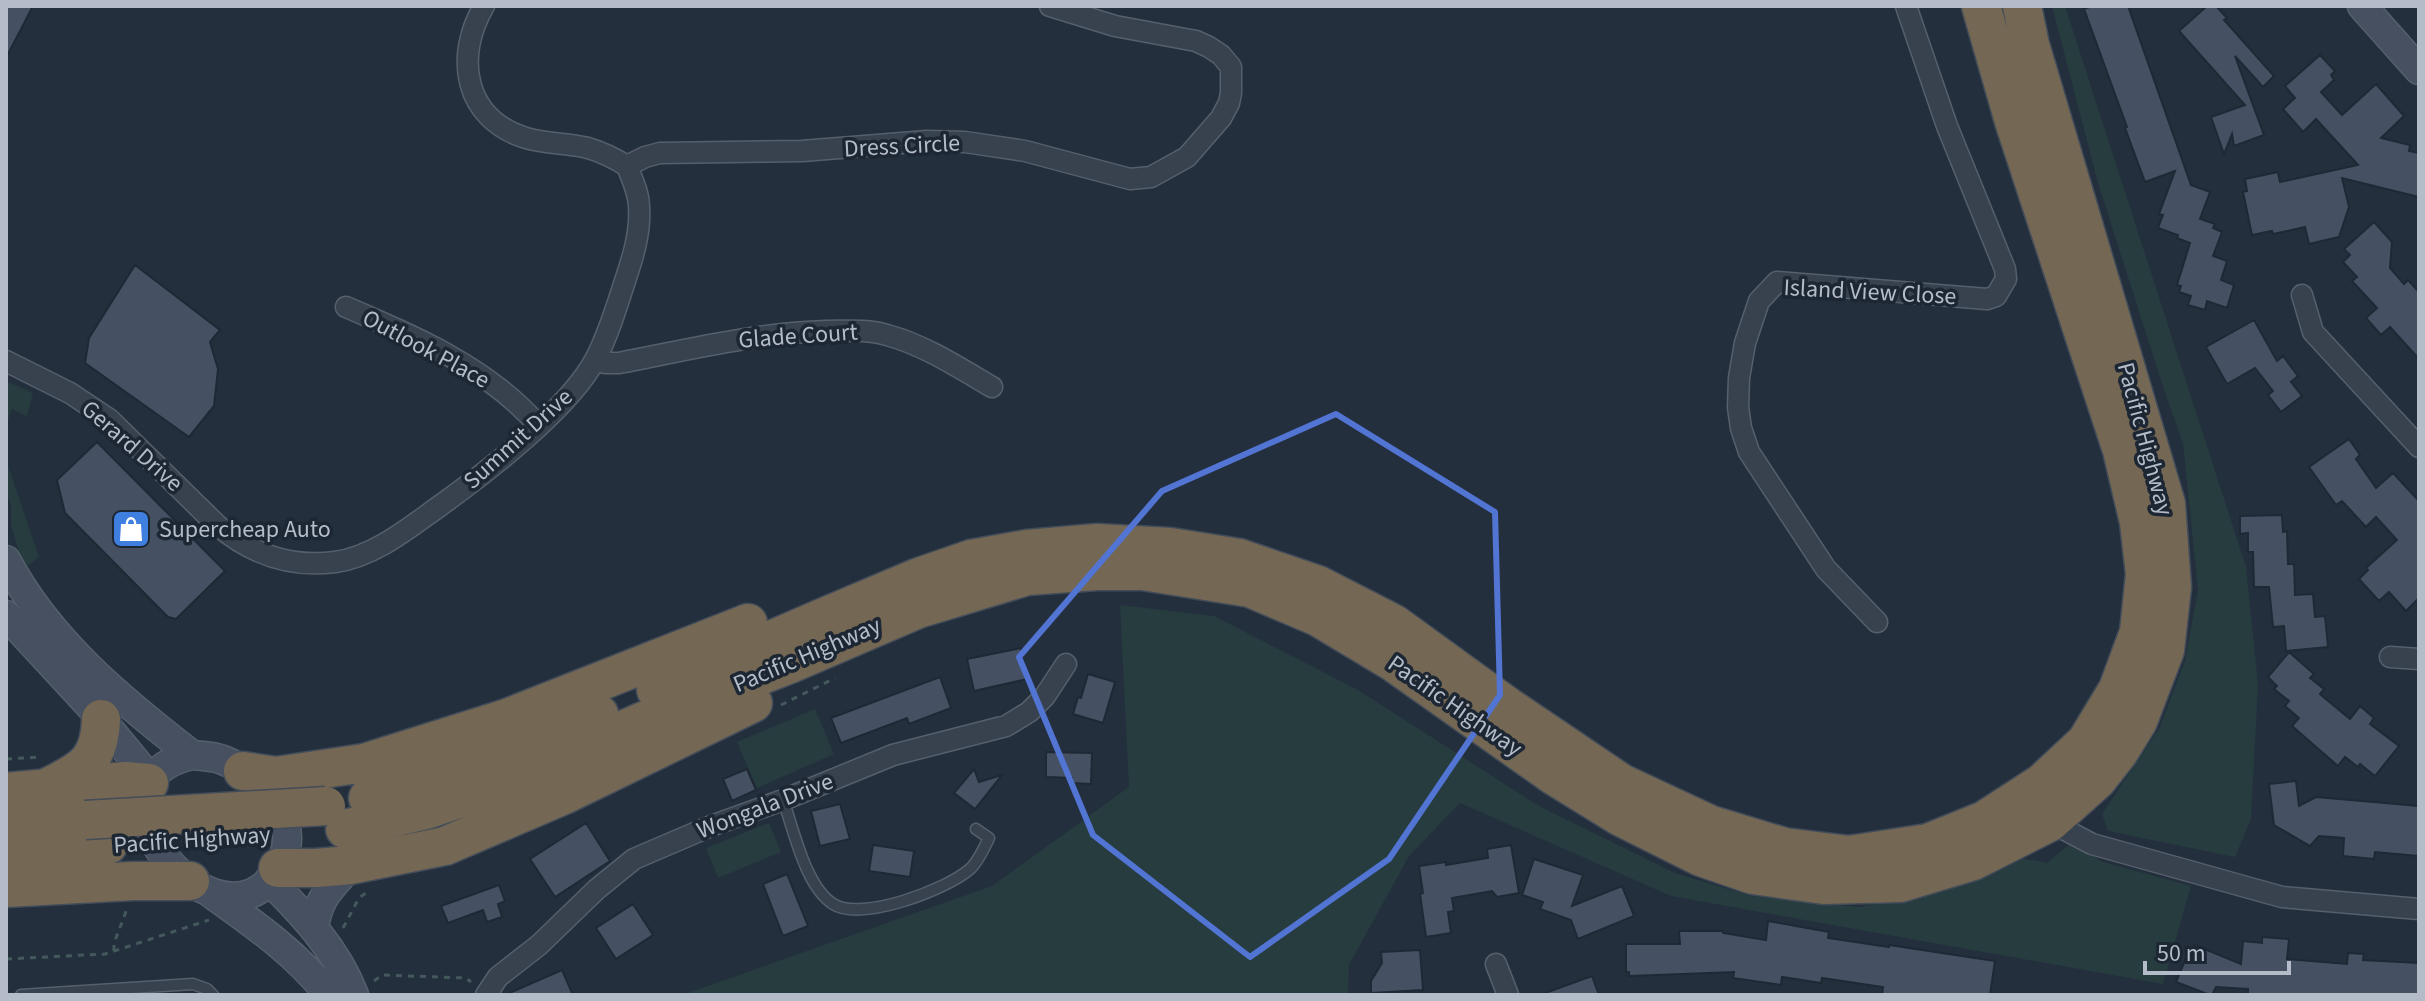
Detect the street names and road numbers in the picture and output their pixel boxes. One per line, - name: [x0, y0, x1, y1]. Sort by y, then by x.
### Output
- street label: Dress Circle: [843, 125, 961, 167]
- street label: Island View Close: [1783, 270, 1957, 314]
- street label: Outlook Place: [356, 301, 496, 397]
- street label: Glade Court: [737, 314, 859, 358]
- street label: Pacific Highway: [2108, 359, 2182, 519]
- street label: Summit Drive: [456, 380, 580, 498]
- street label: Gerard Drive: [73, 392, 191, 500]
- street label: Pacific Highway: [728, 608, 886, 702]
- street label: Pacific Highway: [1381, 647, 1529, 765]
- street label: Wongala Drive: [692, 764, 838, 848]
- street label: Pacific Highway: [112, 817, 272, 863]

